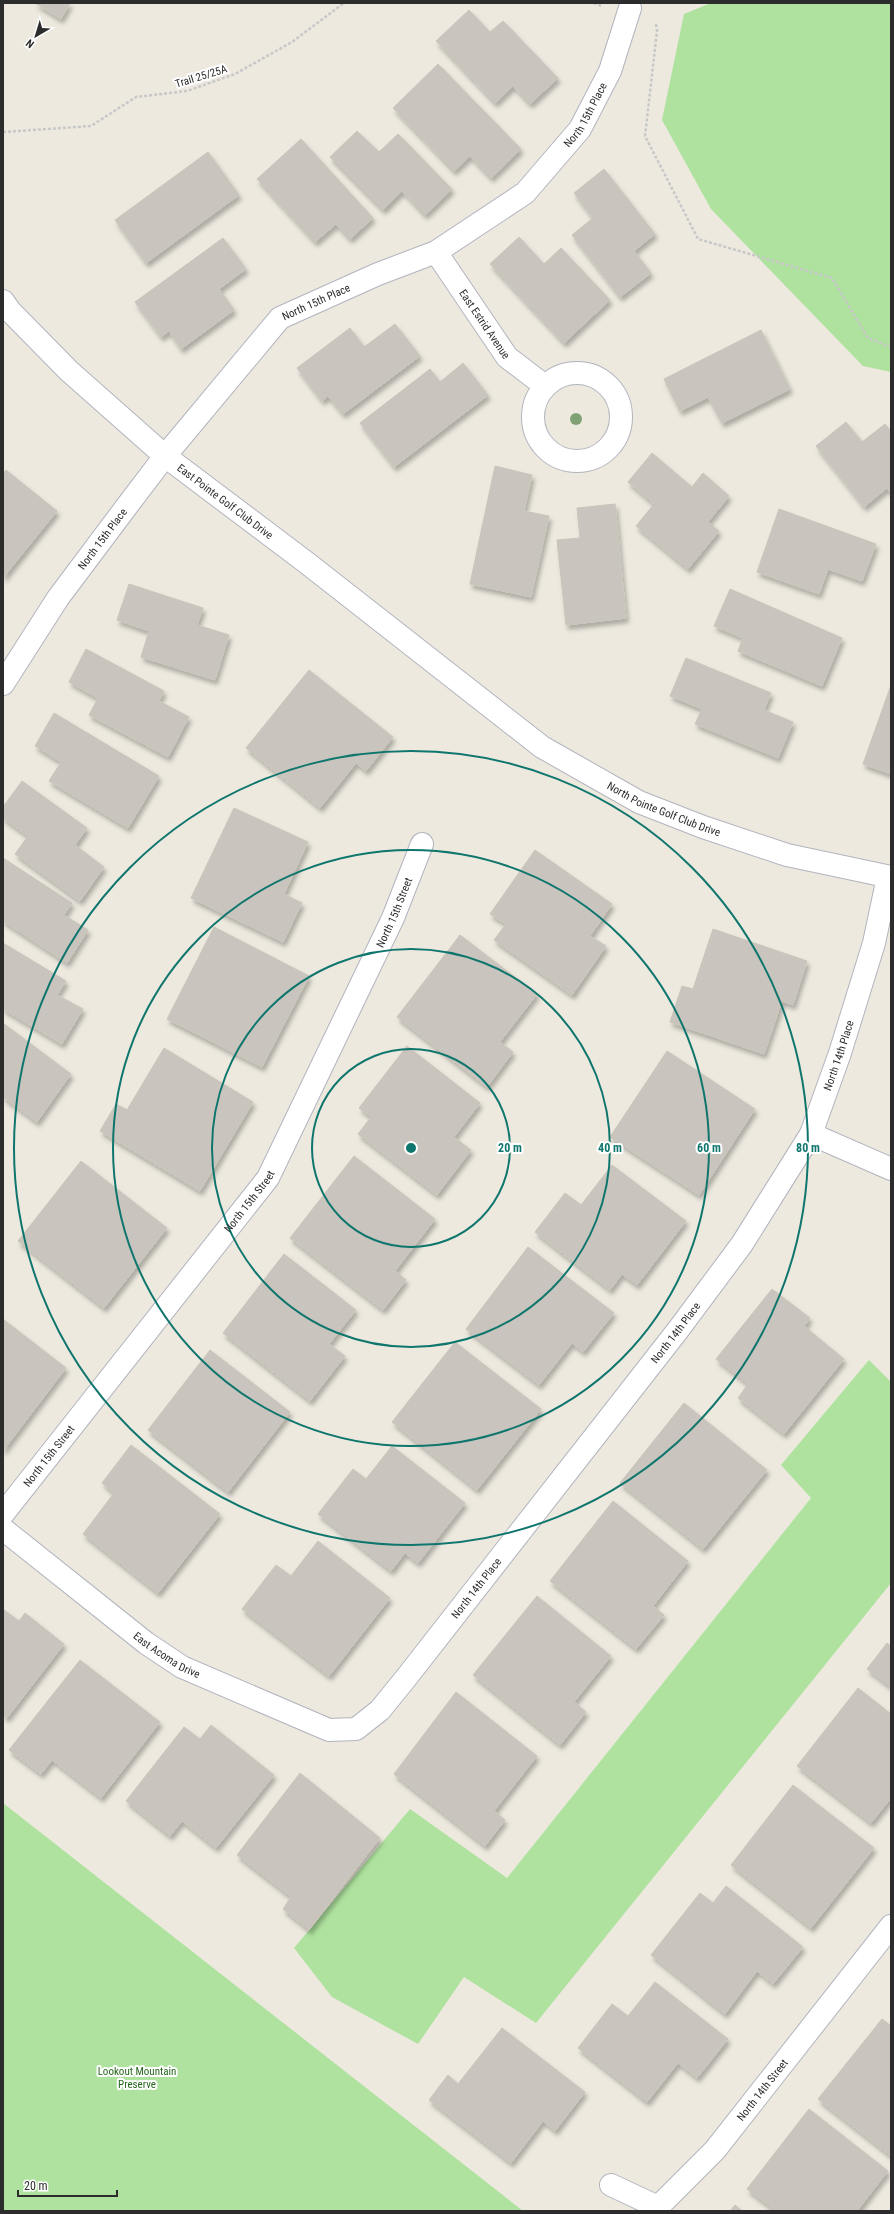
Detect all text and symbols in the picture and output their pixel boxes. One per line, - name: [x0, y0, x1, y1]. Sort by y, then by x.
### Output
- north arrow: [16, 16, 56, 56]
- text: N: [23, 36, 37, 51]
- street label: Trail 25/25A: [174, 62, 229, 91]
- street label: North 15th Place: [561, 81, 610, 150]
- street label: North 15th Place: [280, 281, 352, 323]
- street label: East Estrid Avenue: [456, 287, 512, 362]
- street label: East Pointe Golf Club Drive: [174, 462, 275, 542]
- street label: North 15th Place: [76, 506, 130, 572]
- street label: North Pointe Golf Club Drive: [605, 779, 722, 839]
- street label: North 15th Street: [374, 876, 415, 950]
- street label: North 14th Place: [821, 1019, 857, 1092]
- centre of rings: [404, 1141, 418, 1155]
- text: 20 m: [498, 1141, 522, 1155]
- text: 40 m: [598, 1141, 622, 1155]
- text: 60 m: [697, 1141, 721, 1155]
- text: 80 m: [796, 1141, 820, 1155]
- street label: North 15th Street: [222, 1169, 278, 1235]
- street label: North 14th Place: [648, 1300, 703, 1366]
- street label: North 15th Street: [21, 1423, 78, 1490]
- street label: North 14th Place: [449, 1556, 504, 1621]
- street label: East Acoma Drive: [131, 1629, 202, 1681]
- street label: North 14th Street: [734, 2057, 791, 2124]
- park label: Lookout Mountain Preserve: [98, 2065, 176, 2091]
- scale bar: [18, 2172, 117, 2198]
- text: 20 m: [24, 2179, 48, 2193]

